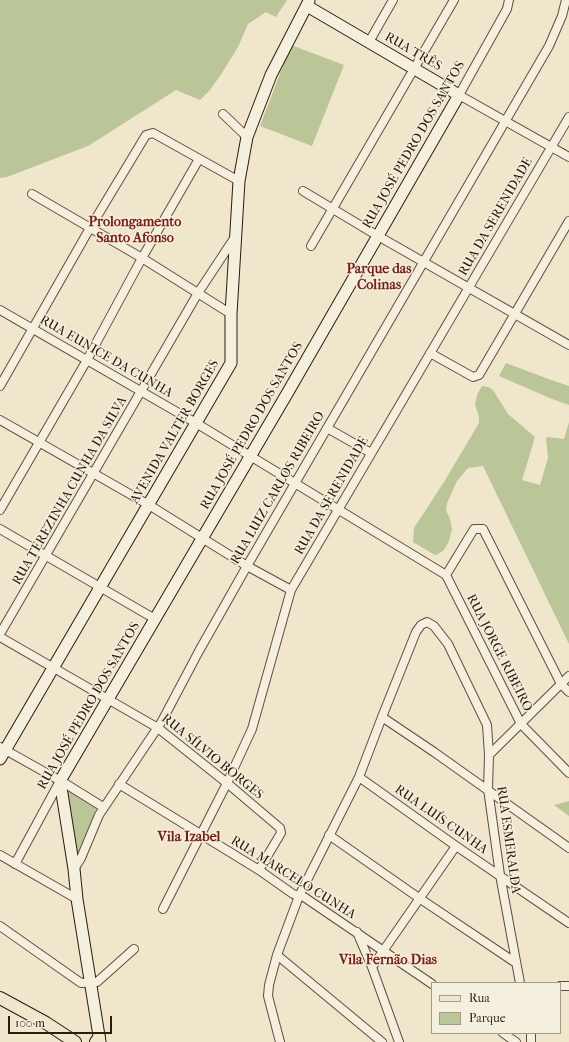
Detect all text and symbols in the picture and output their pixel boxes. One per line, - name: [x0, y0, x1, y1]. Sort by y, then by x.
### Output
- street label: RUA TRÊS: [382, 29, 444, 75]
- street label: RUA JOSÉ PEDRO DOS SANTOS: [360, 58, 468, 232]
- street label: RUA DA SERENIDADE: [456, 155, 536, 279]
- district label: Prolongamento Santo Afonso: [89, 215, 181, 248]
- district label: Parque das Colinas: [346, 262, 412, 294]
- street label: RUA EUNICE DA CUNHA: [37, 313, 175, 401]
- street label: RUA JOSÉ PEDRO DOS SANTOS: [198, 339, 306, 513]
- street label: AVENIDA VALTER BORGES: [127, 357, 223, 507]
- street label: RUA TEREZINHA CUNHA DA SILVA: [9, 394, 131, 588]
- street label: RUA LUIZ CARLOS RIBEIRO: [228, 409, 328, 567]
- street label: RUA DA SERENIDADE: [292, 434, 372, 558]
- street label: RUA JORGE RIBEIRO: [463, 592, 535, 714]
- street label: RUA JOSÉ PEDRO DOS SANTOS: [35, 619, 143, 793]
- street label: RUA SÍLVIO BORGES: [158, 711, 266, 803]
- street label: RUA LUÍS CUNHA: [391, 782, 491, 858]
- street label: RUA ESMERALDA: [493, 785, 523, 895]
- district label: Vila Izabel: [158, 830, 220, 846]
- street label: RUA MARCELO CUNHA: [228, 833, 358, 923]
- district label: Vila Fernão Dias: [339, 953, 437, 969]
- legend: [431, 982, 561, 1034]
- text: Rua: [469, 991, 490, 1005]
- scale bar: [10, 1008, 114, 1034]
- text: Parque: [469, 1011, 506, 1025]
- text: 100 m: [15, 1016, 45, 1030]

